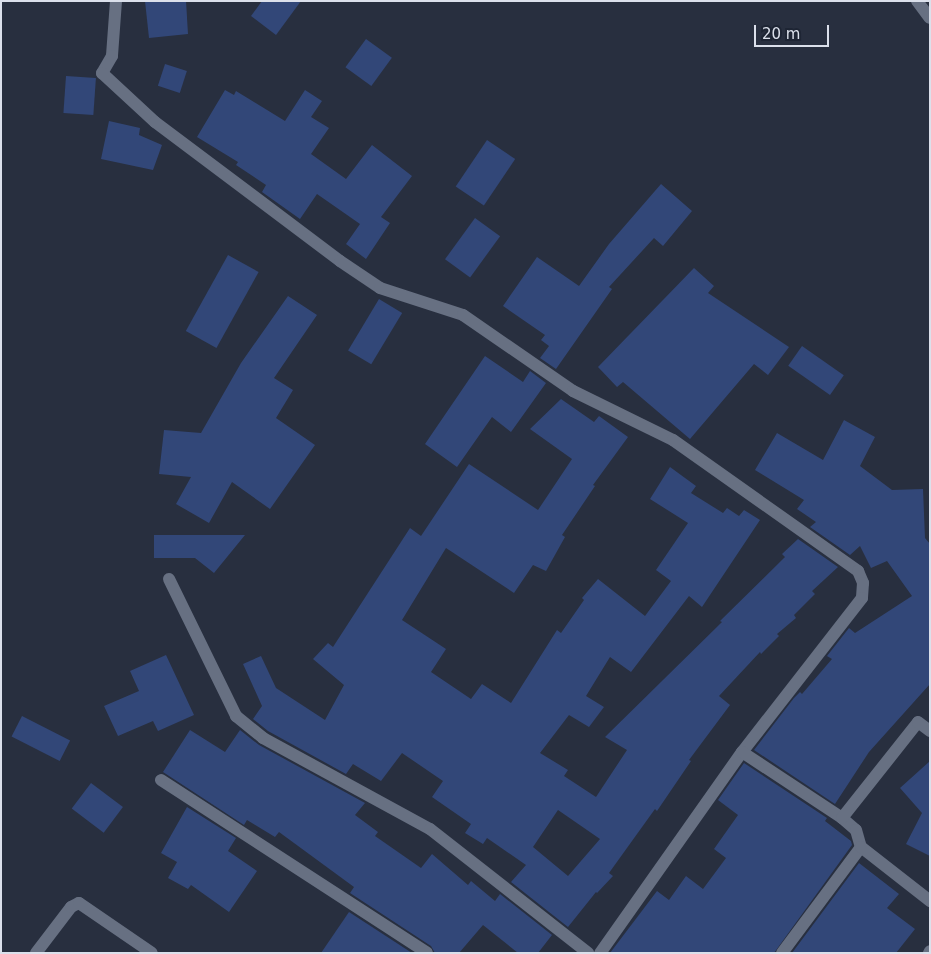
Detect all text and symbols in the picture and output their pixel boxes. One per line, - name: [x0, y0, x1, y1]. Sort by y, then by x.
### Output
- scale bar: [756, 15, 831, 47]
- text: 20 m: [762, 25, 800, 43]

